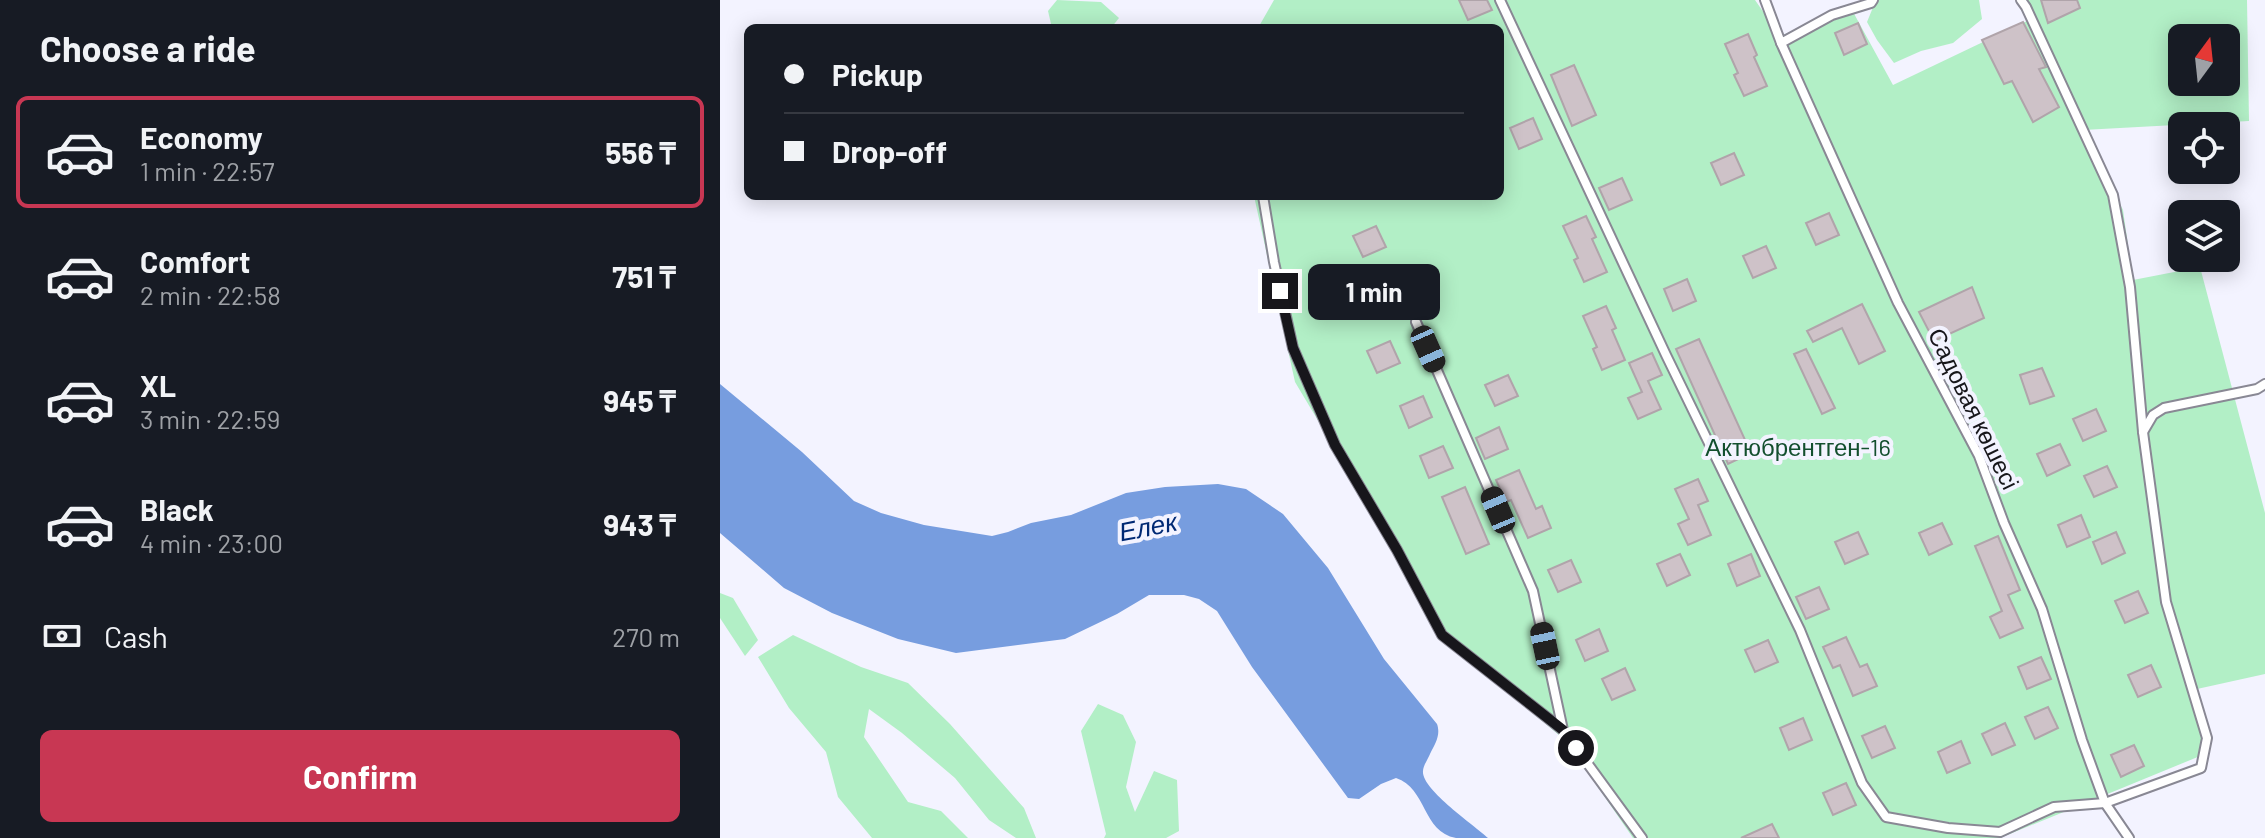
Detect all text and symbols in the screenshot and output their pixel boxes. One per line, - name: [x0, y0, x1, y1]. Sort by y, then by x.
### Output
- north arrow: [2168, 24, 2240, 96]
- map controls: [2168, 24, 2240, 272]
- text: Choose a ride: [40, 26, 256, 69]
- text: Pickup: [832, 56, 923, 92]
- button: locate: [2168, 112, 2240, 184]
- icon: car: [44, 116, 116, 188]
- text: Economy: [140, 119, 263, 155]
- text: Drop-off: [832, 133, 947, 169]
- text: 556 ₸: [605, 134, 676, 170]
- text: 1 min · 22:57: [140, 155, 275, 186]
- button: layers: [2168, 200, 2240, 272]
- icon: car: [44, 240, 116, 312]
- text: Comfort: [140, 243, 250, 279]
- text: 751 ₸: [612, 258, 676, 294]
- callout: 1 min: [1308, 263, 1440, 319]
- route end: [1262, 273, 1298, 309]
- text: 1 min: [1346, 276, 1402, 307]
- text: 2 min · 22:58: [140, 279, 281, 310]
- car: [1407, 322, 1449, 376]
- street label: Садовая көшесі: [1923, 323, 2026, 494]
- icon: car: [44, 364, 116, 436]
- text: XL: [140, 367, 176, 403]
- text: 945 ₸: [603, 382, 676, 418]
- text: 3 min · 22:59: [140, 403, 280, 434]
- park label: Актюбрентген-16: [1705, 432, 1891, 461]
- car: [1478, 483, 1518, 537]
- icon: car: [44, 488, 116, 560]
- text: Black: [140, 491, 214, 527]
- water label: Елек: [1116, 504, 1181, 546]
- text: 943 ₸: [603, 506, 676, 542]
- text: 4 min · 23:00: [140, 527, 283, 558]
- icon: cash: [40, 614, 84, 658]
- text: Cash: [104, 618, 168, 654]
- car: [1528, 620, 1562, 672]
- text: 270 m: [612, 621, 680, 652]
- button: Confirm: [40, 730, 680, 822]
- route start: [1558, 730, 1594, 766]

